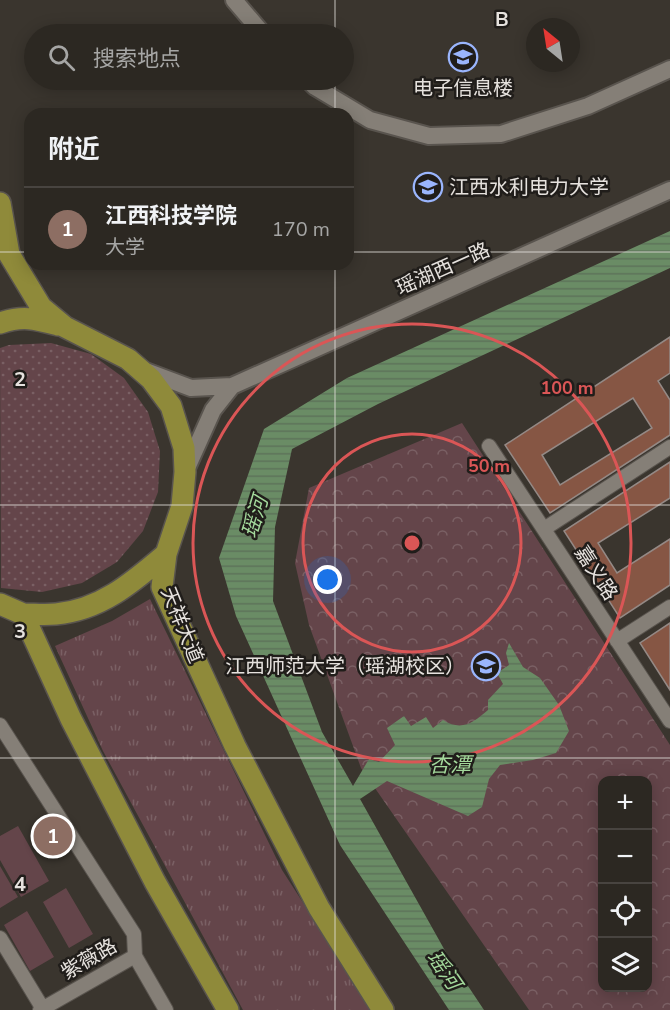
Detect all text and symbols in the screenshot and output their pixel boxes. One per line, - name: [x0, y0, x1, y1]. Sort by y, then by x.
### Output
- text: B: [495, 6, 509, 33]
- north arrow: [526, 18, 580, 72]
- search box: [24, 24, 354, 90]
- icon: search: [45, 41, 78, 74]
- school or university icon: 电子信息楼: [447, 41, 479, 73]
- text: 搜索地点: [93, 44, 181, 74]
- place label: 电子信息楼: [413, 75, 513, 102]
- text: 附近: [48, 132, 100, 167]
- school or university icon: 江西水利电力大学: [412, 171, 444, 203]
- place label: 江西水利电力大学: [449, 174, 609, 201]
- text: 江西科技学院: [105, 201, 237, 231]
- text: 1: [62, 216, 74, 243]
- text: 170 m: [272, 216, 330, 243]
- text: 大学: [105, 234, 145, 261]
- street label: 瑶湖西一路: [392, 236, 494, 302]
- text: 2: [14, 366, 26, 393]
- text: 100 m: [540, 376, 594, 400]
- text: 50 m: [468, 454, 510, 478]
- water label: 瑶河: [235, 489, 276, 541]
- centre of rings: [402, 533, 422, 553]
- street label: 嘉义路: [568, 540, 624, 606]
- your location: [313, 565, 342, 594]
- street label: 天祥大道: [154, 583, 210, 667]
- text: 3: [14, 618, 26, 645]
- school or university icon: 江西师范大学（瑶湖校区）: [470, 650, 502, 682]
- place label: 江西师范大学（瑶湖校区）: [225, 653, 465, 680]
- water label: 杏潭: [429, 751, 475, 779]
- map controls: [598, 776, 652, 992]
- button: +: [598, 776, 652, 830]
- pin: 1: [34, 814, 72, 858]
- button: −: [598, 830, 652, 884]
- text: 4: [14, 871, 26, 898]
- button: locate: [598, 884, 652, 938]
- street label: 紫薇路: [56, 932, 122, 986]
- button: layers: [598, 938, 652, 992]
- water label: 瑶河: [420, 945, 470, 999]

